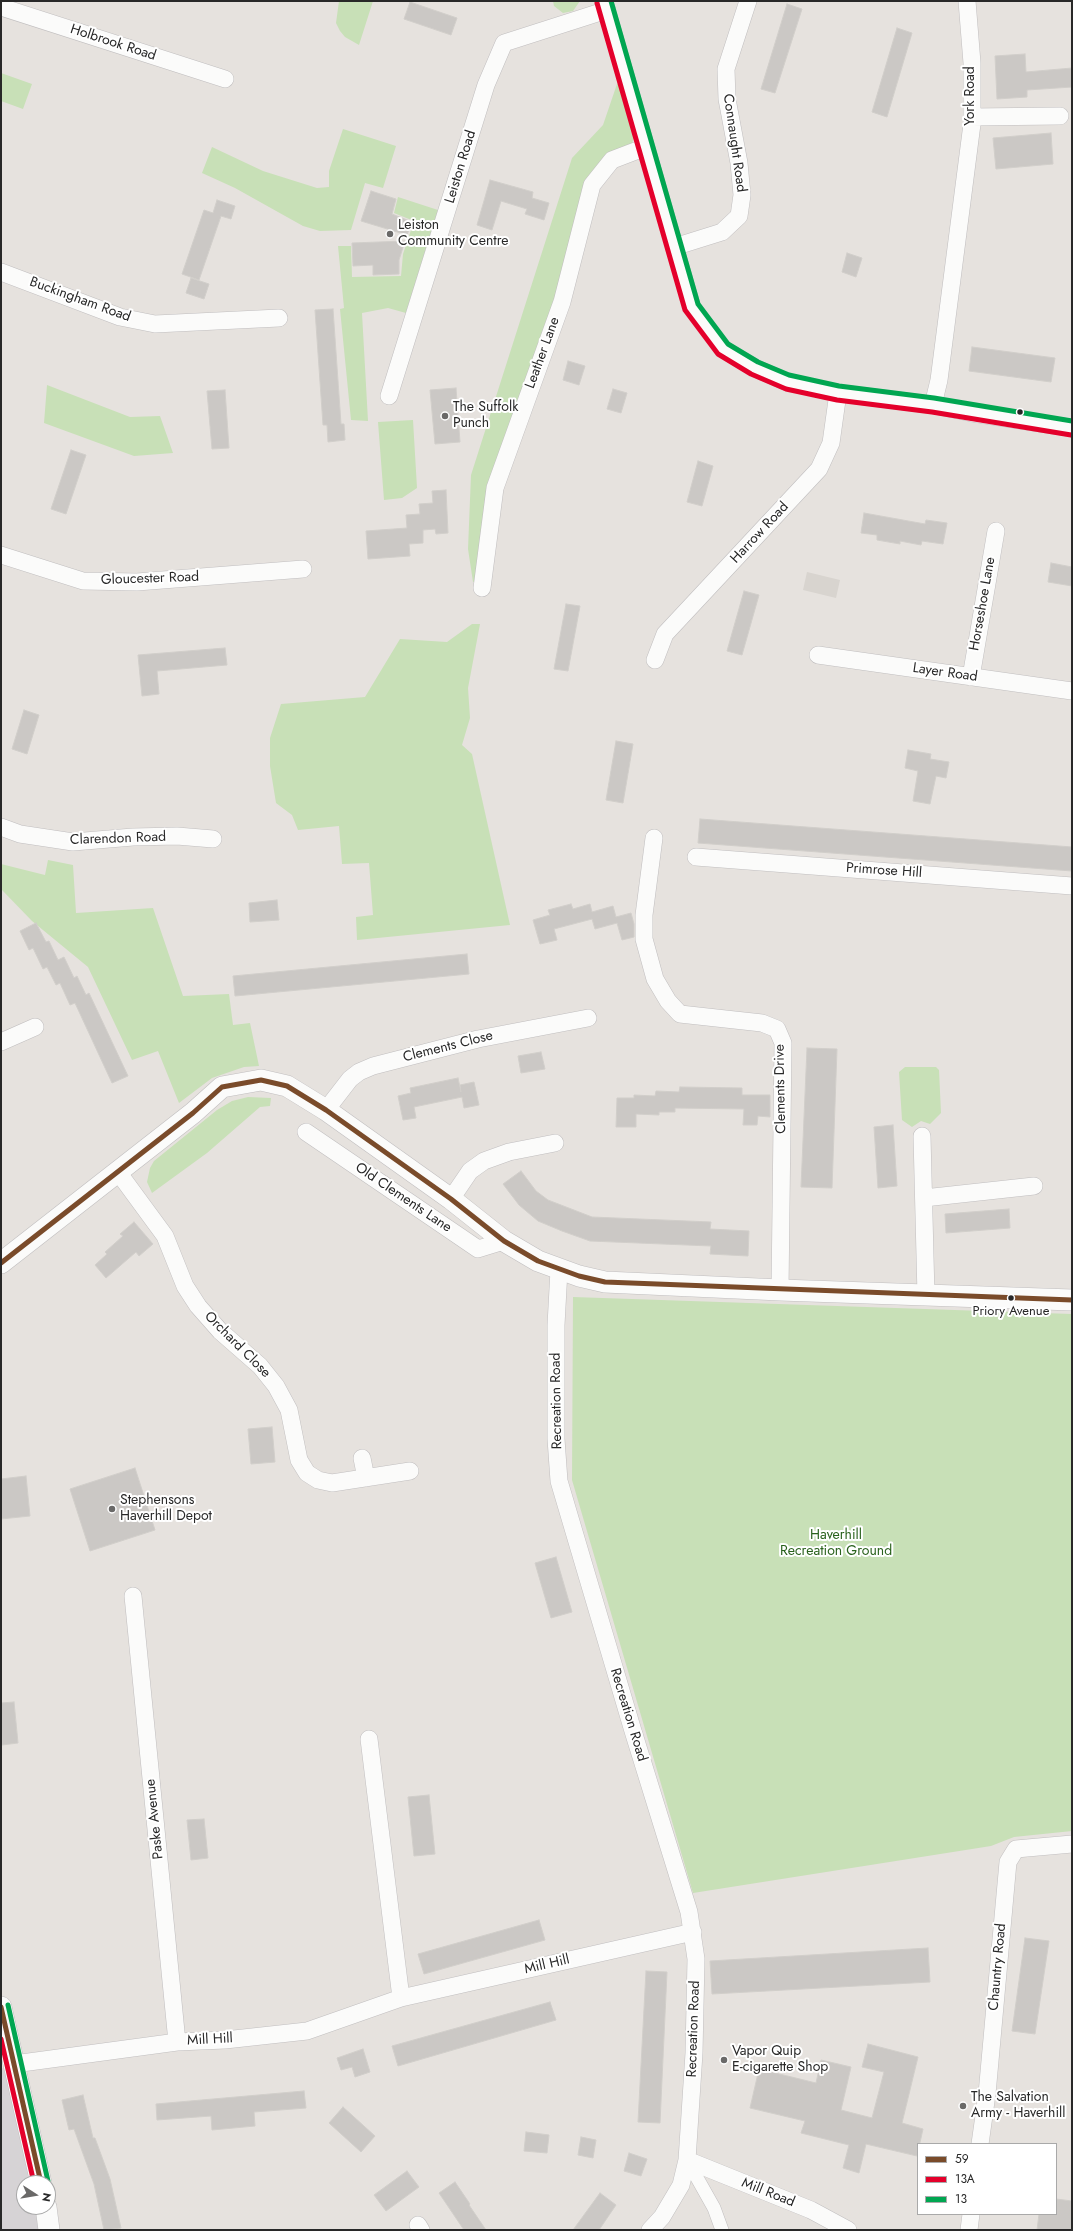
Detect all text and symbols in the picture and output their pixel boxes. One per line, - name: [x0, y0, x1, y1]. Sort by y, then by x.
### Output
- street label: Holbrook Road: [68, 21, 158, 65]
- street label: York Road: [963, 66, 979, 126]
- street label: Connaught Road: [719, 93, 749, 193]
- street label: Leiston Road: [442, 128, 480, 206]
- place label: Leiston Community Centre: [398, 218, 508, 250]
- marker: Leiston Community Centre: [385, 229, 395, 239]
- street label: Buckingham Road: [27, 274, 133, 326]
- street label: Leather Lane: [522, 315, 564, 391]
- place label: The Suffolk Punch: [453, 400, 518, 432]
- unlabelled marker: [1015, 407, 1025, 417]
- marker: The Suffolk Punch: [440, 411, 450, 421]
- street label: Harrow Road: [727, 499, 793, 567]
- street label: Horseshoe Lane: [966, 556, 1000, 652]
- street label: Gloucester Road: [101, 569, 199, 589]
- street label: Layer Road: [911, 660, 979, 686]
- street label: Clarendon Road: [70, 829, 166, 849]
- street label: Primrose Hill: [845, 860, 923, 882]
- street label: Clements Close: [401, 1028, 495, 1066]
- street label: Clements Drive: [772, 1044, 790, 1134]
- street label: Old Clements Lane: [352, 1160, 454, 1236]
- marker: Priory Avenue: [1006, 1293, 1016, 1303]
- place label: Priory Avenue: [973, 1304, 1049, 1320]
- street label: Orchard Close: [200, 1308, 274, 1382]
- street label: Recreation Road: [548, 1353, 566, 1449]
- place label: Stephensons Haverhill Depot: [120, 1493, 212, 1526]
- marker: Stephensons Haverhill Depot: [107, 1504, 117, 1514]
- park label: Haverhill Recreation Ground: [780, 1528, 892, 1560]
- street label: Recreation Road: [606, 1666, 650, 1764]
- street label: Paske Avenue: [142, 1778, 168, 1860]
- street label: Chauntry Road: [986, 1923, 1010, 2011]
- street label: Mill Hill: [523, 1952, 571, 1978]
- street label: Recreation Road: [684, 1980, 704, 2078]
- street label: Mill Hill: [187, 2030, 233, 2050]
- place label: Vapor Quip E-cigarette Shop: [732, 2044, 828, 2076]
- marker: Vapor Quip E-cigarette Shop: [719, 2055, 729, 2065]
- place label: The Salvation Army - Haverhill: [971, 2090, 1065, 2122]
- marker: The Salvation Army - Haverhill: [958, 2101, 968, 2111]
- legend: [917, 2143, 1057, 2215]
- text: 59: [955, 2150, 969, 2168]
- text: 13A: [955, 2170, 975, 2188]
- north arrow: [16, 2175, 56, 2215]
- street label: Mill Road: [739, 2175, 797, 2211]
- text: 13: [955, 2190, 967, 2208]
- text: N: [38, 2191, 55, 2203]

